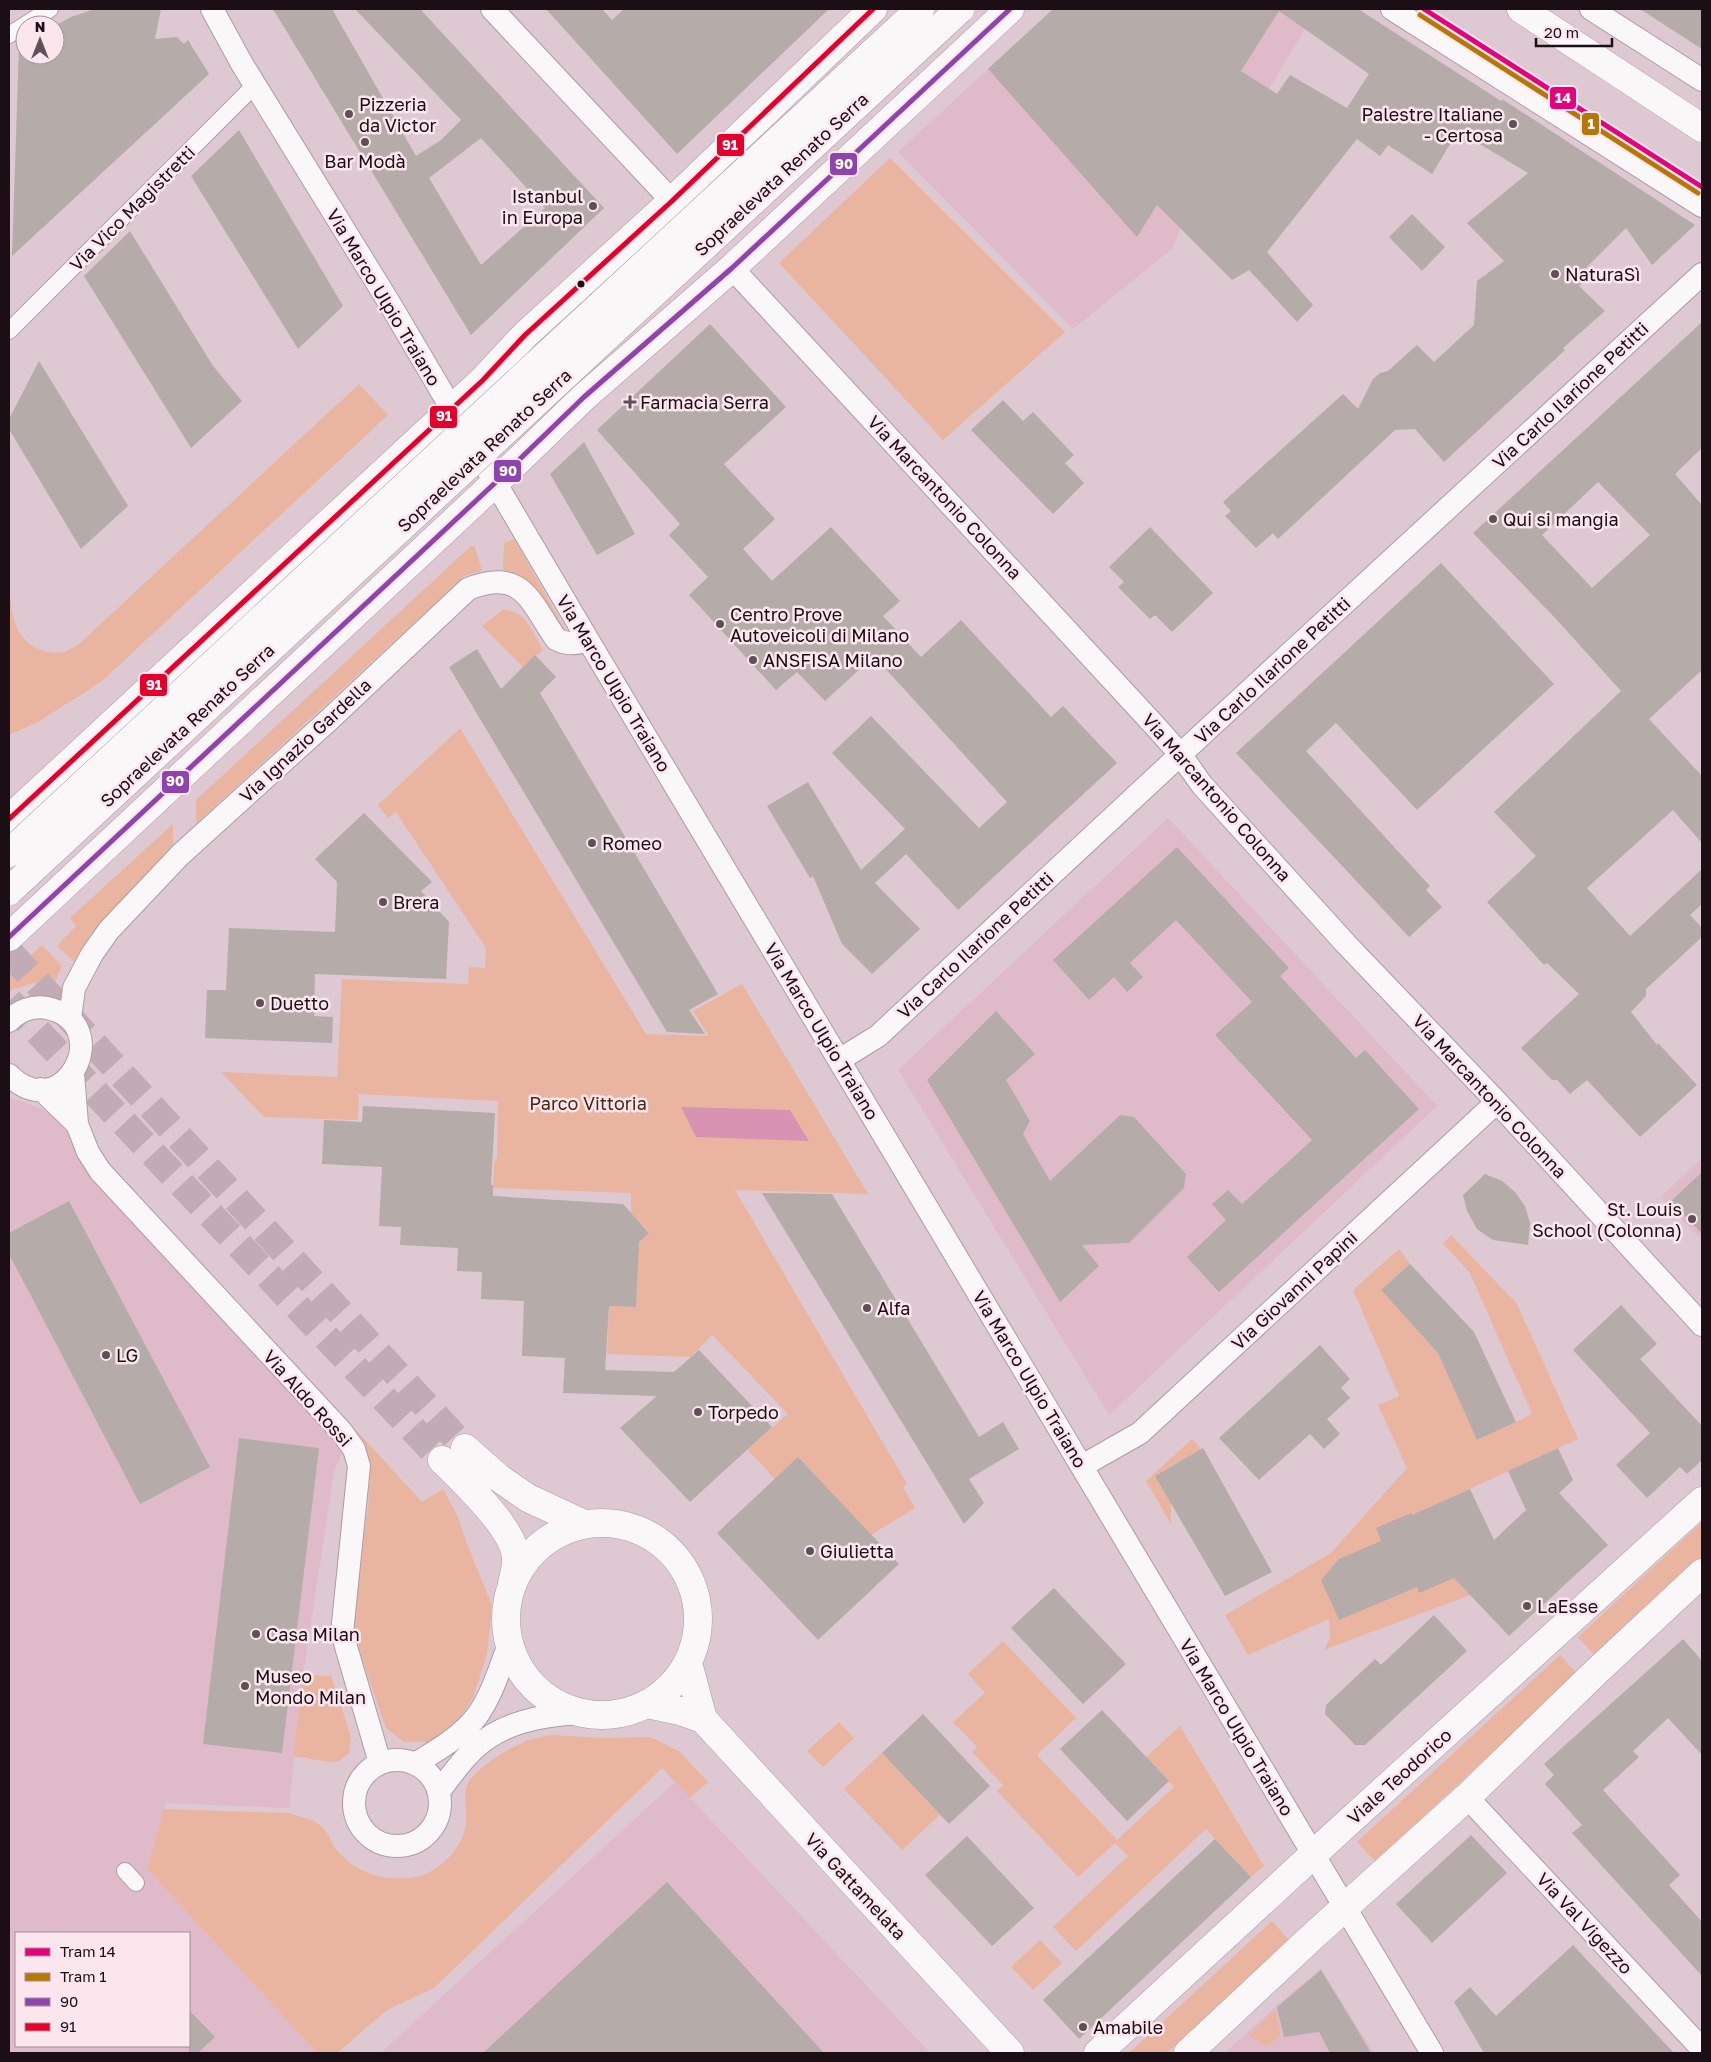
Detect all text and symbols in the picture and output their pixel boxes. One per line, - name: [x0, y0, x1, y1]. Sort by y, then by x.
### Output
- north arrow: [15, 15, 65, 65]
- scale bar: [1536, 15, 1612, 47]
- text: N: [35, 18, 45, 35]
- text: 20 m: [1544, 23, 1579, 41]
- line badge: 14: [1549, 86, 1577, 110]
- street label: Sopraelevata Renato Serra: [689, 88, 873, 260]
- text: 14: [1555, 89, 1571, 106]
- place label: Pizzeria da Victor: [359, 93, 436, 136]
- place label: Palestre Italiane - Certosa: [1361, 103, 1503, 146]
- marker: Pizzeria da Victor: [343, 108, 355, 120]
- line badge: 1: [1581, 112, 1600, 136]
- text: 1: [1587, 115, 1595, 132]
- marker: Palestre Italiane - Certosa: [1507, 118, 1519, 130]
- line badge: 91: [716, 133, 745, 157]
- marker: Bar Modà: [359, 136, 371, 148]
- text: 91: [722, 136, 738, 153]
- street label: Via Vico Magistretti: [65, 141, 199, 275]
- place label: Bar Modà: [324, 150, 406, 172]
- line badge: 90: [829, 152, 858, 176]
- text: 90: [835, 155, 853, 172]
- place label: Istanbul in Europa: [502, 185, 583, 228]
- marker: Istanbul in Europa: [587, 200, 599, 212]
- street label: Via Marco Ulpio Traiano: [322, 204, 446, 390]
- place label: NaturaSì: [1565, 263, 1640, 285]
- marker: NaturaSì: [1549, 268, 1561, 280]
- unlabelled marker: [576, 279, 586, 289]
- street label: Via Carlo Ilarione Petitti: [1487, 317, 1653, 473]
- street label: Sopraelevata Renato Serra: [392, 364, 576, 536]
- place label: Farmacia Serra: [640, 391, 769, 413]
- marker: Farmacia Serra: [624, 396, 636, 408]
- line badge: 91: [429, 405, 458, 429]
- text: 91: [436, 407, 452, 424]
- street label: Via Marcantonio Colonna: [863, 411, 1027, 583]
- line badge: 90: [493, 459, 522, 483]
- text: 90: [499, 462, 517, 479]
- place label: Qui si mangia: [1503, 508, 1619, 530]
- marker: Qui si mangia: [1487, 513, 1499, 525]
- street label: Via Marco Ulpio Traiano: [552, 590, 676, 776]
- street label: Via Carlo Ilarione Petitti: [1189, 592, 1355, 748]
- place label: Centro Prove Autoveicoli di Milano: [730, 603, 909, 646]
- marker: Centro Prove Autoveicoli di Milano: [714, 618, 726, 630]
- street label: Sopraelevata Renato Serra: [95, 639, 279, 811]
- place label: ANSFISA Milano: [763, 649, 903, 671]
- marker: ANSFISA Milano: [747, 654, 759, 666]
- line badge: 91: [139, 673, 168, 697]
- street label: Via Ignazio Gardella: [235, 673, 375, 807]
- text: 91: [146, 676, 162, 693]
- street label: Via Marcantonio Colonna: [1138, 708, 1296, 886]
- line badge: 90: [161, 770, 190, 794]
- text: 90: [166, 772, 184, 789]
- place label: Romeo: [602, 832, 662, 854]
- marker: Romeo: [586, 837, 598, 849]
- street label: Via Carlo Ilarione Petitti: [892, 867, 1058, 1023]
- place label: Brera: [393, 891, 439, 913]
- marker: Brera: [377, 896, 389, 908]
- street label: Via Marco Ulpio Traiano: [760, 938, 884, 1124]
- place label: Duetto: [270, 992, 329, 1014]
- marker: Duetto: [254, 997, 266, 1009]
- street label: Via Marcantonio Colonna: [1408, 1010, 1572, 1182]
- park label: Parco Vittoria: [529, 1092, 647, 1114]
- place label: St. Louis School (Colonna): [1532, 1198, 1682, 1241]
- marker: St. Louis School (Colonna): [1686, 1213, 1698, 1225]
- street label: Via Giovanni Papini: [1226, 1226, 1362, 1354]
- street label: Via Marco Ulpio Traiano: [968, 1286, 1092, 1472]
- place label: Alfa: [877, 1297, 910, 1319]
- marker: Alfa: [861, 1302, 873, 1314]
- place label: LG: [116, 1344, 138, 1366]
- street label: Via Aldo Rossi: [259, 1345, 357, 1451]
- marker: LG: [100, 1349, 112, 1361]
- place label: Torpedo: [708, 1401, 779, 1423]
- marker: Torpedo: [692, 1406, 704, 1418]
- place label: Giulietta: [820, 1540, 894, 1562]
- marker: Giulietta: [804, 1545, 816, 1557]
- place label: LaEsse: [1537, 1595, 1598, 1617]
- marker: LaEsse: [1521, 1600, 1533, 1612]
- place label: Casa Milan: [266, 1623, 360, 1645]
- marker: Casa Milan: [250, 1628, 262, 1640]
- street label: Via Marco Ulpio Traiano: [1175, 1634, 1299, 1820]
- place label: Museo Mondo Milan: [255, 1665, 366, 1708]
- marker: Museo Mondo Milan: [239, 1680, 251, 1692]
- street label: Viale Teodorico: [1342, 1723, 1456, 1829]
- street label: Via Gattamelata: [801, 1828, 911, 1944]
- street label: Via Val Vigezzo: [1532, 1868, 1638, 1978]
- legend: [15, 1932, 190, 2047]
- text: Tram 14: [60, 1942, 116, 1960]
- text: Tram 1: [60, 1967, 106, 1985]
- text: 90: [60, 1992, 78, 2010]
- place label: Amabile: [1093, 2016, 1163, 2038]
- text: 91: [60, 2017, 76, 2035]
- marker: Amabile: [1077, 2021, 1089, 2033]

